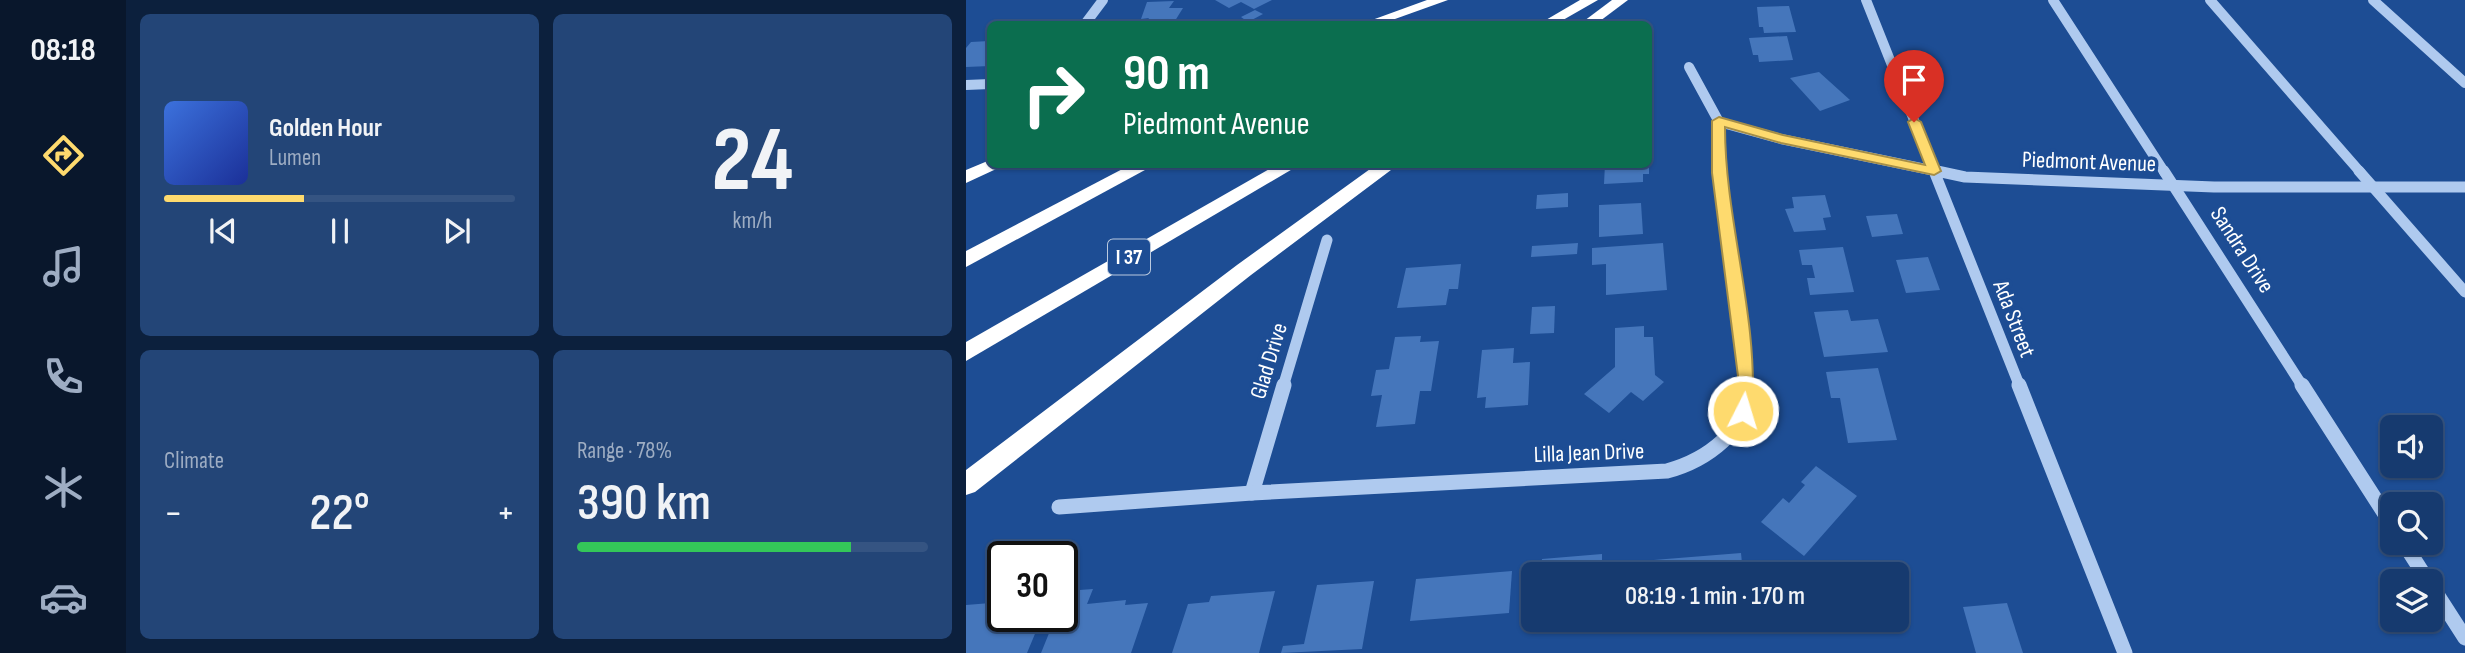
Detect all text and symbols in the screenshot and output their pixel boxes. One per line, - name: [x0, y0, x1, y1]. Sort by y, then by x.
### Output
- text: 08:18: [30, 31, 96, 70]
- text: 90 m: [1123, 45, 1210, 104]
- icon: right: [1008, 49, 1099, 140]
- pin: [1884, 50, 1944, 122]
- icon: arrive: [1895, 61, 1933, 99]
- text: Piedmont Avenue: [1123, 105, 1310, 144]
- text: 24: [712, 107, 793, 216]
- text: Golden Hour: [269, 113, 382, 144]
- icon: directions: [39, 131, 88, 180]
- text: Lumen: [269, 144, 321, 172]
- street label: Piedmont Avenue: [2022, 146, 2156, 178]
- street label: Sandra Drive: [2204, 202, 2280, 298]
- text: km/h: [733, 207, 772, 235]
- icon: previous: [204, 212, 242, 250]
- icon: pause: [321, 212, 359, 250]
- icon: next: [438, 212, 476, 250]
- road number: I 37: [1108, 240, 1150, 274]
- icon: music: [39, 242, 88, 291]
- street label: Ada Street: [1986, 276, 2041, 361]
- street label: Glad Drive: [1244, 320, 1294, 402]
- icon: phone: [39, 352, 88, 401]
- position arrow: [1706, 374, 1780, 448]
- map controls: [2380, 415, 2443, 632]
- button: sound: [2380, 415, 2443, 478]
- text: Range · 78%: [577, 437, 672, 465]
- street label: Lilla Jean Drive: [1533, 437, 1645, 469]
- text: Climate: [164, 447, 224, 475]
- icon: climate: [39, 463, 88, 512]
- text: 390 km: [577, 472, 711, 535]
- text: 22°: [309, 482, 370, 545]
- text: −: [164, 491, 183, 536]
- text: +: [496, 491, 515, 536]
- button: search: [2380, 492, 2443, 555]
- speed limit sign: 30: [987, 541, 1078, 632]
- button: layers: [2380, 569, 2443, 632]
- icon: car: [39, 573, 88, 622]
- text: 08:19 · 1 min · 170 m: [1625, 581, 1805, 612]

